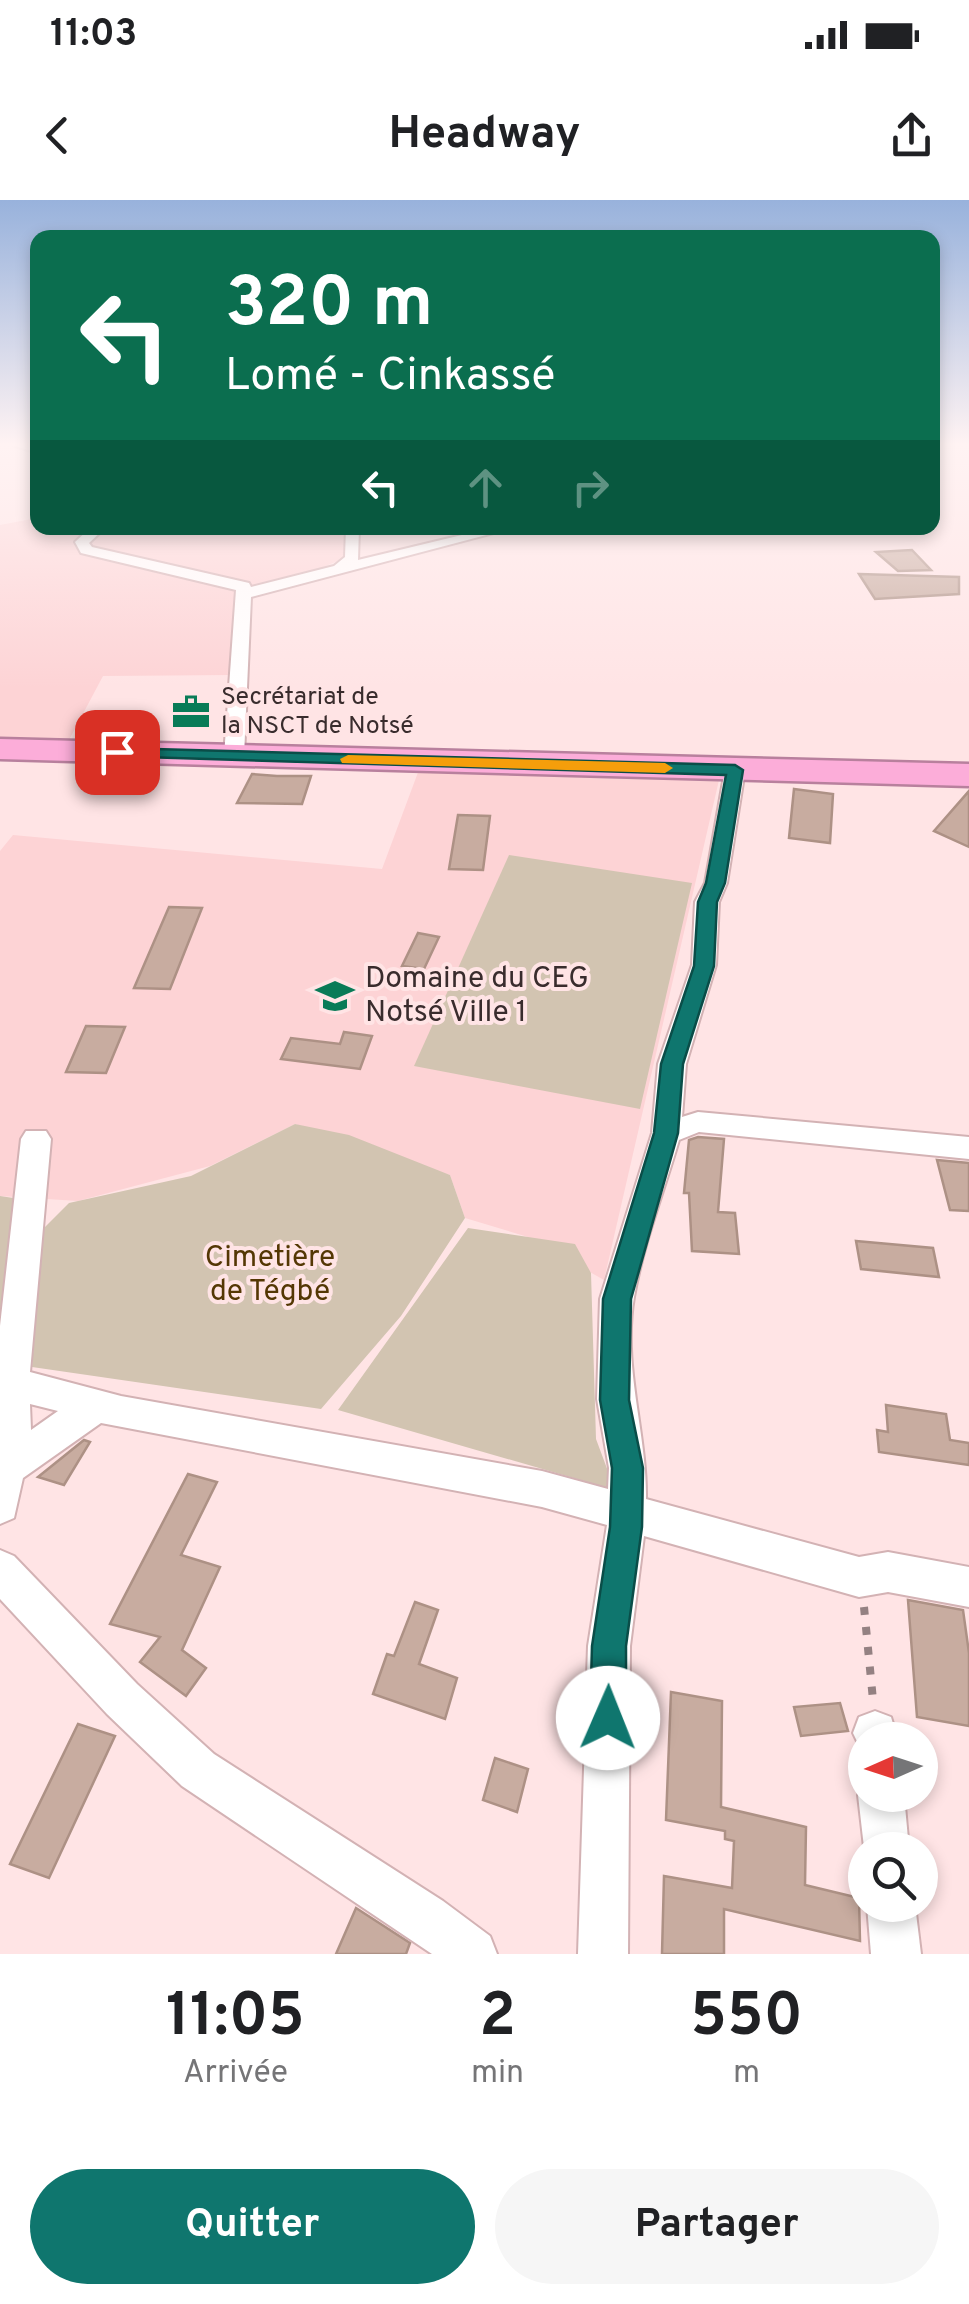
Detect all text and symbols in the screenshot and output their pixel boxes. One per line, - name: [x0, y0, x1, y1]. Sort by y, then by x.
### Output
- text: 11:03: [50, 11, 137, 60]
- text: Headway: [388, 107, 581, 164]
- icon: back: [30, 108, 85, 163]
- icon: share: [884, 108, 939, 163]
- text: 320 m: [225, 262, 433, 351]
- icon: left: [60, 270, 190, 400]
- text: Lomé - Cinkassé: [225, 349, 555, 406]
- icon: left: [353, 460, 408, 515]
- icon: ahead: [458, 460, 513, 515]
- icon: right: [563, 460, 618, 515]
- place label: Secrétariat de la NSCT de Notsé: [221, 682, 414, 743]
- office icon: Secrétariat de la NSCT de Notsé: [170, 691, 212, 733]
- pin: [75, 710, 160, 795]
- icon: arrive: [90, 725, 145, 780]
- place label: Domaine du CEG Notsé Ville 1: [365, 961, 589, 1032]
- school or university icon: Domaine du CEG Notsé Ville 1: [314, 975, 356, 1017]
- park label: Cimetière de Tégbé: [205, 1240, 335, 1311]
- position arrow: [556, 1666, 660, 1770]
- north arrow: [848, 1722, 938, 1812]
- map controls: [848, 1722, 938, 1922]
- button: search: [848, 1832, 938, 1922]
- text: 11:05: [166, 1981, 305, 2057]
- text: 2: [479, 1981, 516, 2057]
- text: 550: [690, 1981, 803, 2057]
- text: Arrivée: [183, 2054, 288, 2094]
- text: min: [471, 2054, 524, 2094]
- text: m: [733, 2054, 760, 2094]
- button: Quitter: [30, 2169, 475, 2284]
- button: Partager: [495, 2169, 939, 2284]

